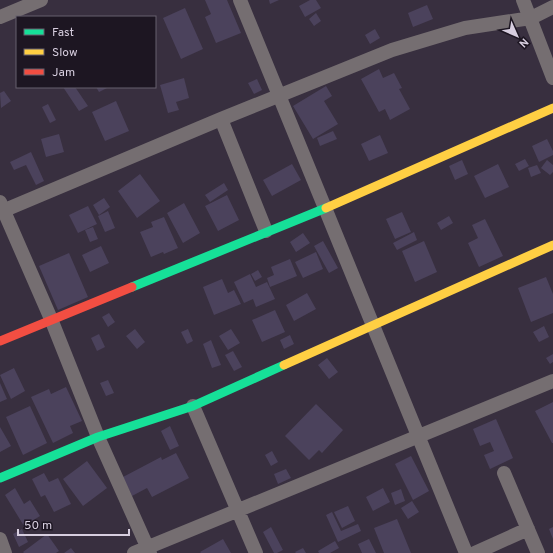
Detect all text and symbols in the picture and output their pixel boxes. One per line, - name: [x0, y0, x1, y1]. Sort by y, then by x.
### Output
- legend: [16, 16, 156, 88]
- north arrow: [497, 16, 537, 56]
- text: Fast: [52, 25, 74, 41]
- text: N: [516, 35, 531, 50]
- text: Slow: [52, 45, 78, 61]
- text: Jam: [52, 65, 75, 81]
- scale bar: [18, 511, 129, 537]
- text: 50 m: [24, 518, 52, 534]

